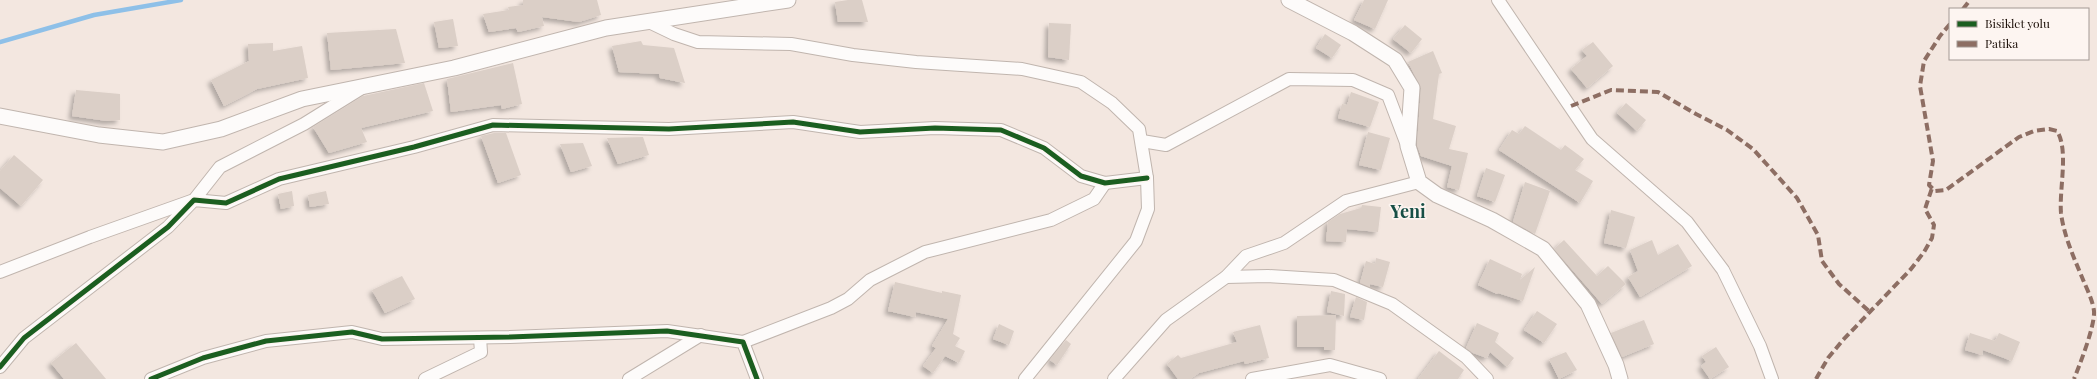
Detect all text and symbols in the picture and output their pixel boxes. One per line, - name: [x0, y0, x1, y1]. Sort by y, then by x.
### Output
- legend: [1949, 8, 2089, 60]
- text: Bisiklet yolu: [1985, 15, 2050, 31]
- text: Patika: [1985, 35, 2018, 51]
- district label: Yeni: [1389, 199, 1426, 223]

